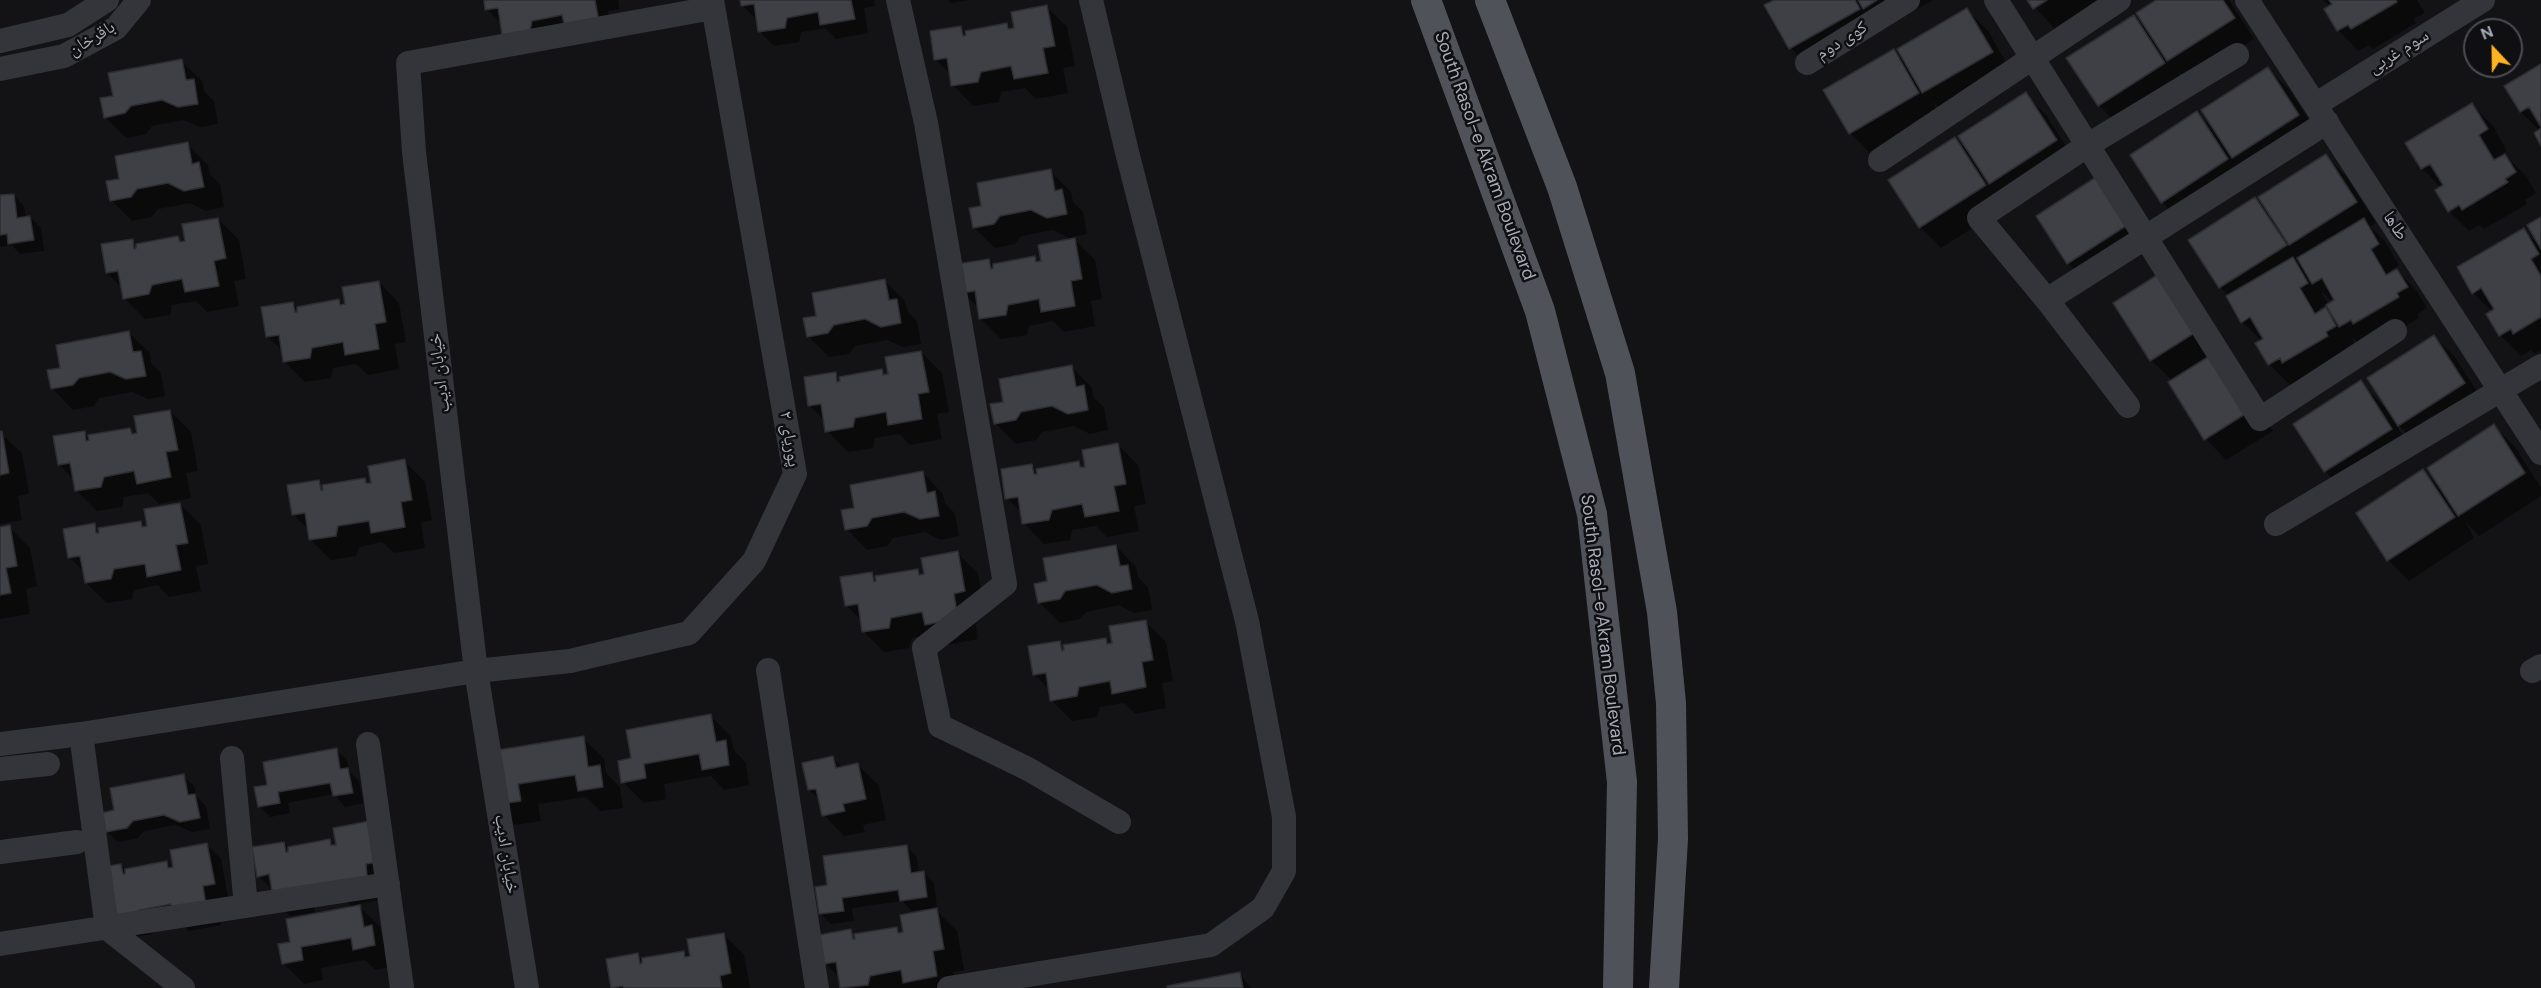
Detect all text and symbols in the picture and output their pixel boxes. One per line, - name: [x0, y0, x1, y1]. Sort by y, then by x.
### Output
- street label: باقرخان: [65, 17, 119, 61]
- street label: کوی دوم: [1812, 17, 1872, 65]
- north arrow: [2463, 18, 2523, 78]
- text: N: [2477, 21, 2496, 45]
- street label: سوم غربی: [2365, 25, 2433, 79]
- street label: South Rasol-e Akram Boulevard: [1429, 29, 1539, 283]
- street label: طاها: [2378, 207, 2412, 245]
- street label: خیابان ادیب: [424, 332, 456, 414]
- street label: پوریای ۲: [774, 410, 804, 468]
- street label: South Rasol-e Akram Boulevard: [1575, 493, 1629, 757]
- street label: خیابان ادیب: [489, 813, 523, 895]

